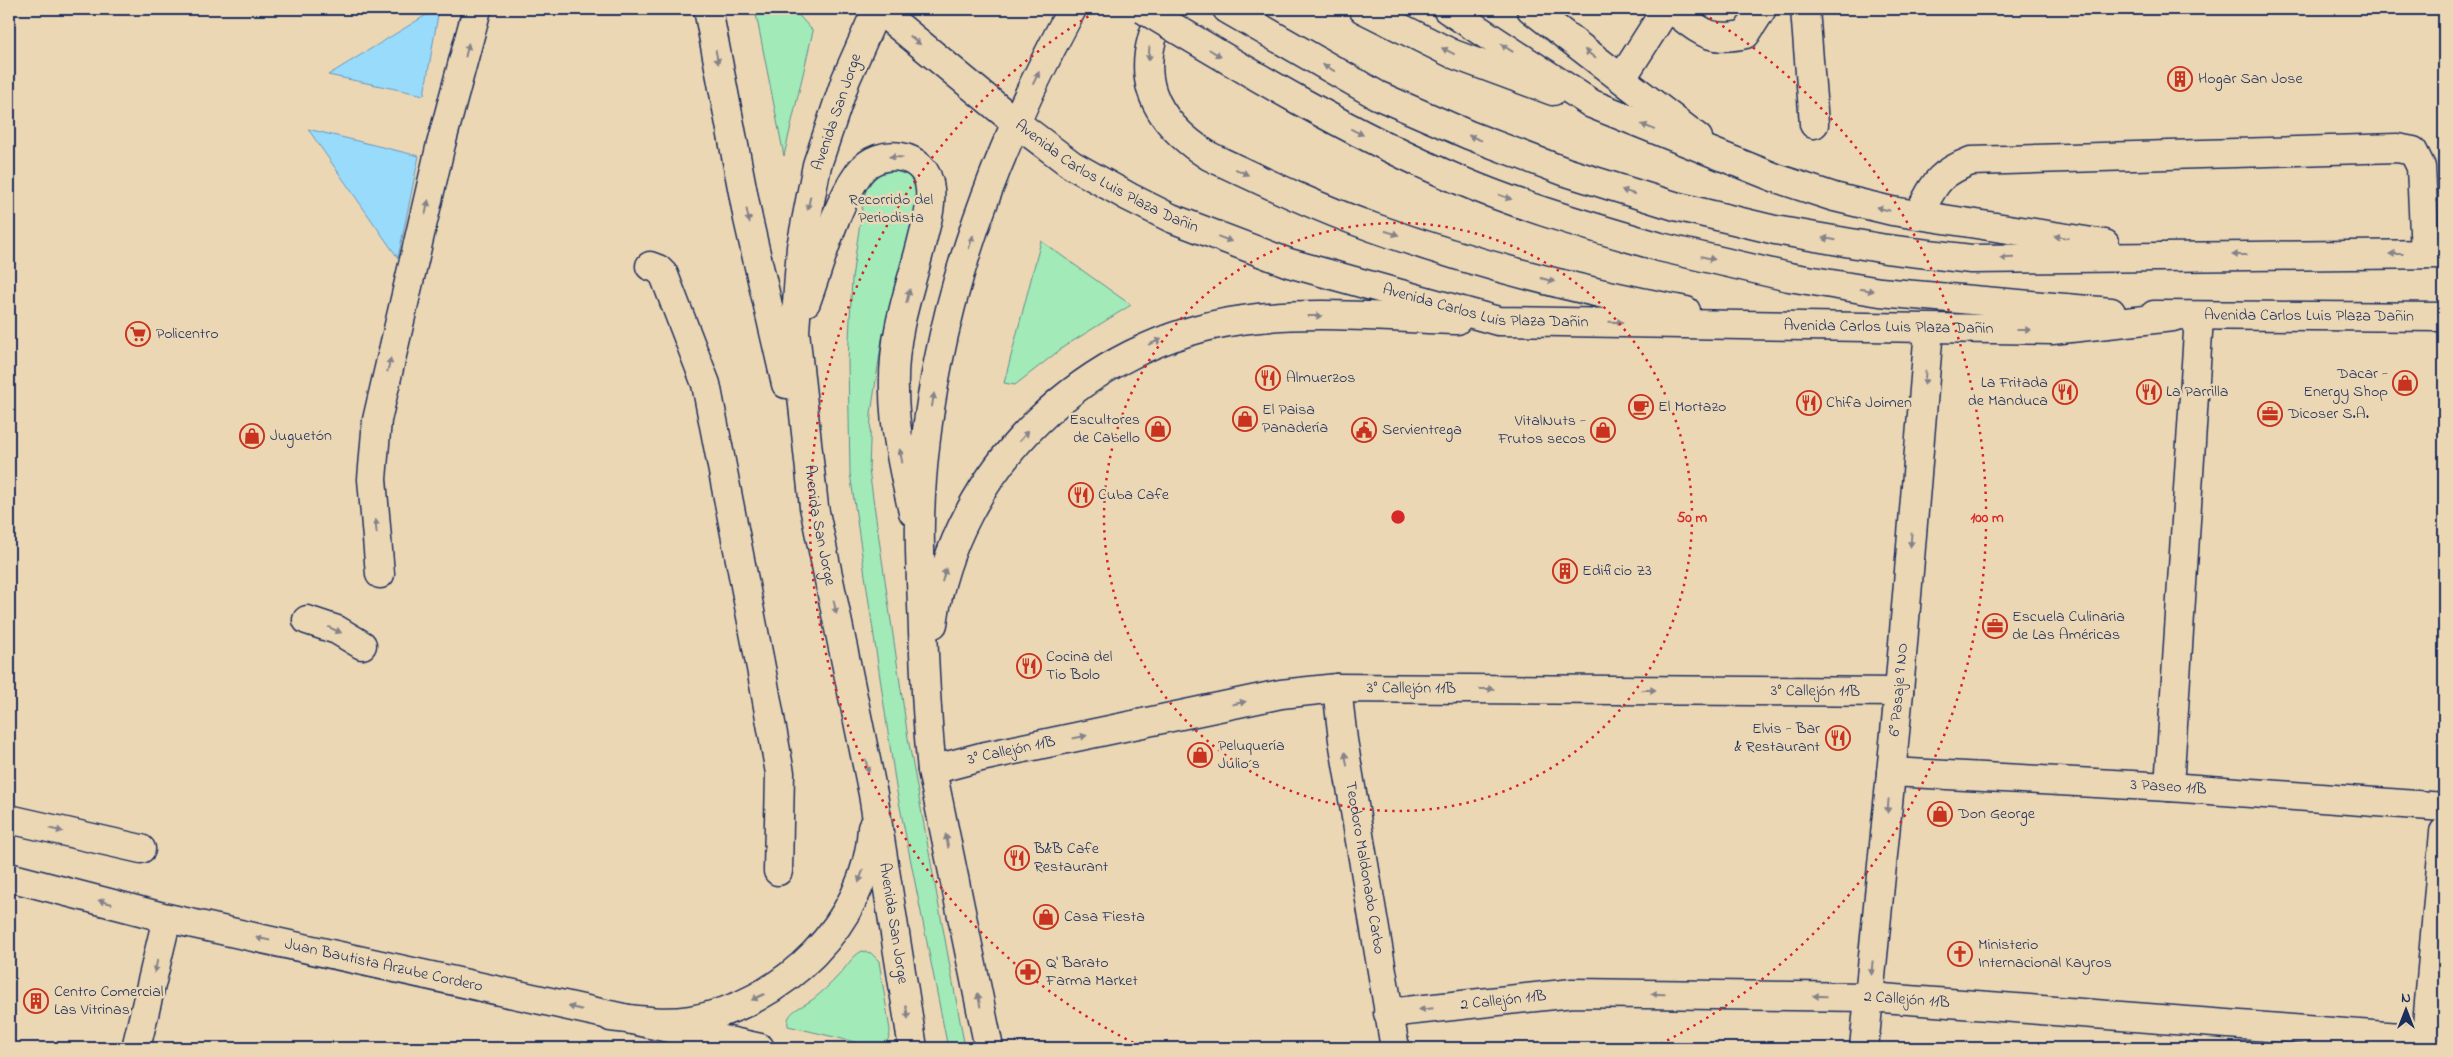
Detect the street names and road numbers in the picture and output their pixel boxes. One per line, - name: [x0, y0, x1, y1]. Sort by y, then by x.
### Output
- street label: Avenida San Jorge: [806, 49, 869, 174]
- street label: Avenida Carlos Luis Plaza Dañin: [1010, 114, 1202, 239]
- street label: Avenida Carlos Luis Plaza Dañin: [1380, 277, 1589, 334]
- street label: Avenida Carlos Luis Plaza Dañin: [2204, 303, 2414, 329]
- street label: Avenida Carlos Luis Plaza Dañin: [1783, 314, 1994, 341]
- street label: Avenida San Jorge: [798, 464, 842, 589]
- street label: 6° Pasaje 9 NO: [1883, 642, 1915, 738]
- street label: 3° Callejón 11B: [1367, 676, 1456, 701]
- street label: 3° Callejón 11B: [1771, 679, 1860, 704]
- street label: 3° Callejón 11B: [965, 730, 1058, 772]
- street label: 3 Paseo 11B: [2130, 773, 2208, 802]
- street label: Teodoro Maldonado Carbo: [1338, 780, 1391, 956]
- street label: Avenida San Jorge: [872, 861, 915, 986]
- street label: Juan Bautista Arzube Cordero: [282, 932, 485, 999]
- street label: 2 Callejón 11B: [1459, 984, 1548, 1017]
- street label: 2 Callejón 11B: [1864, 985, 1951, 1015]

